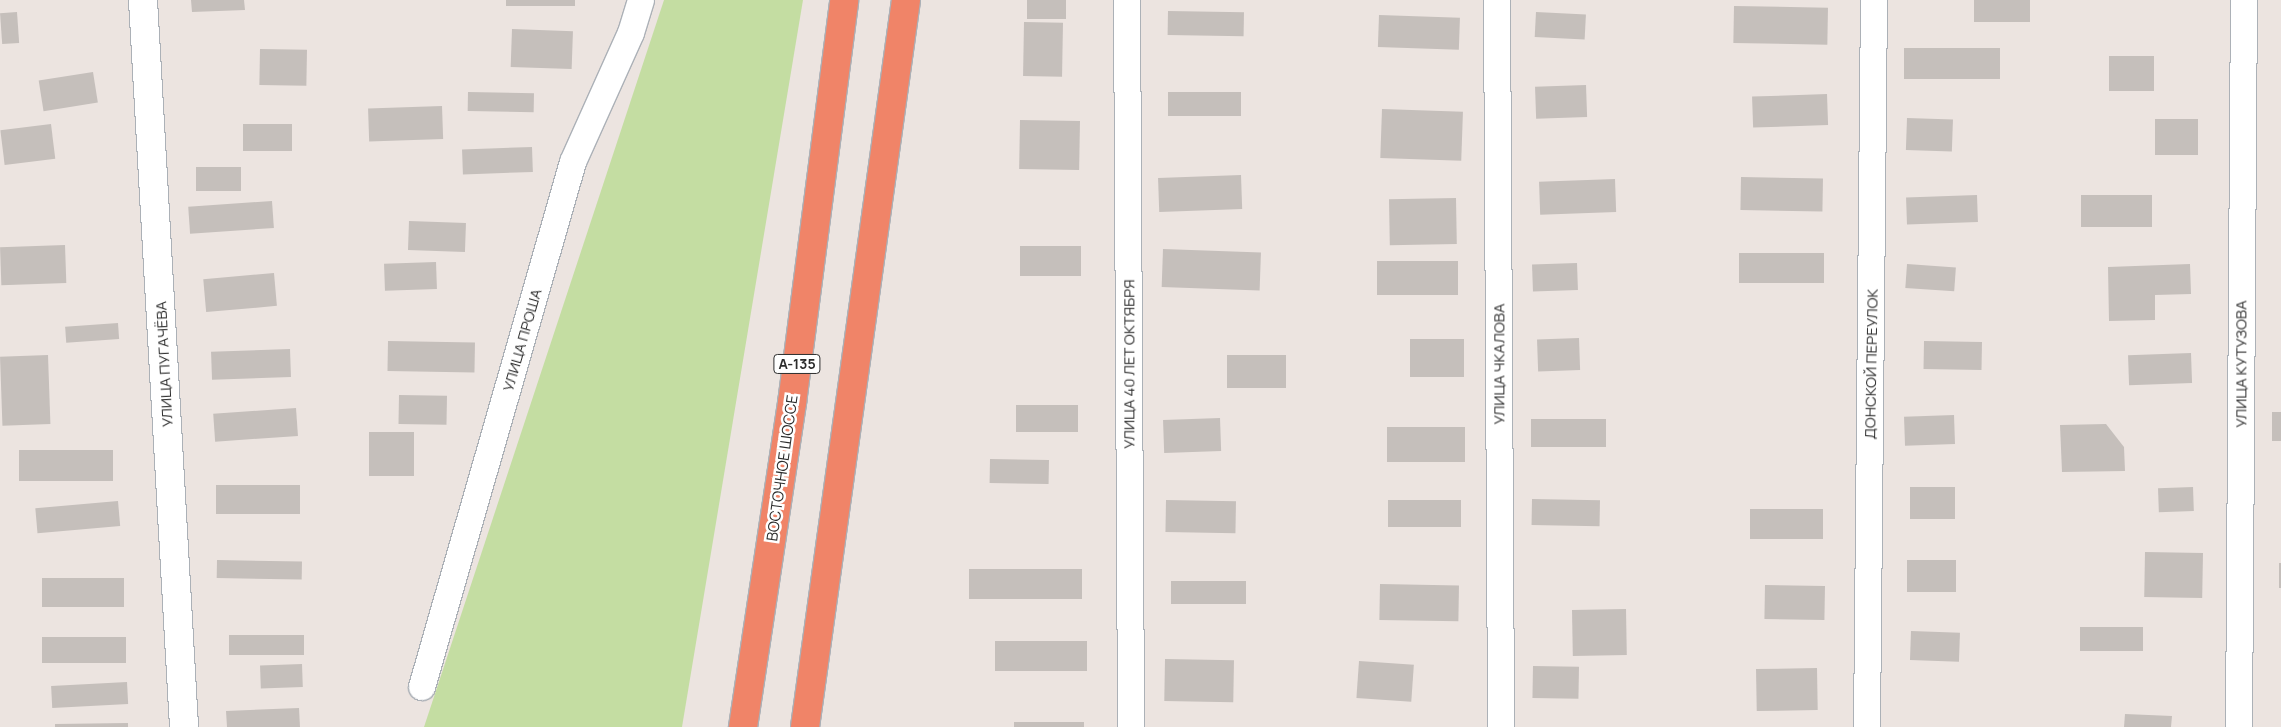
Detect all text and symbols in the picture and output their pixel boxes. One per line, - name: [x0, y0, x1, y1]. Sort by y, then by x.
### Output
- street label: УЛИЦА 40 ЛЕТ ОКТЯБРЯ: [1120, 279, 1138, 449]
- street label: УЛИЦА ПРОША: [499, 287, 545, 393]
- street label: ДОНСКОЙ ПЕРЕУЛОК: [1861, 289, 1881, 439]
- street label: УЛИЦА КУТУЗОВА: [2232, 300, 2250, 428]
- street label: УЛИЦА ПУГАЧЁВА: [152, 301, 176, 427]
- street label: УЛИЦА ЧКАЛОВА: [1490, 304, 1508, 424]
- road number: А-135: [773, 352, 821, 376]
- street label: ВОСТОЧНОЕ ШОССЕ: [763, 394, 801, 542]

